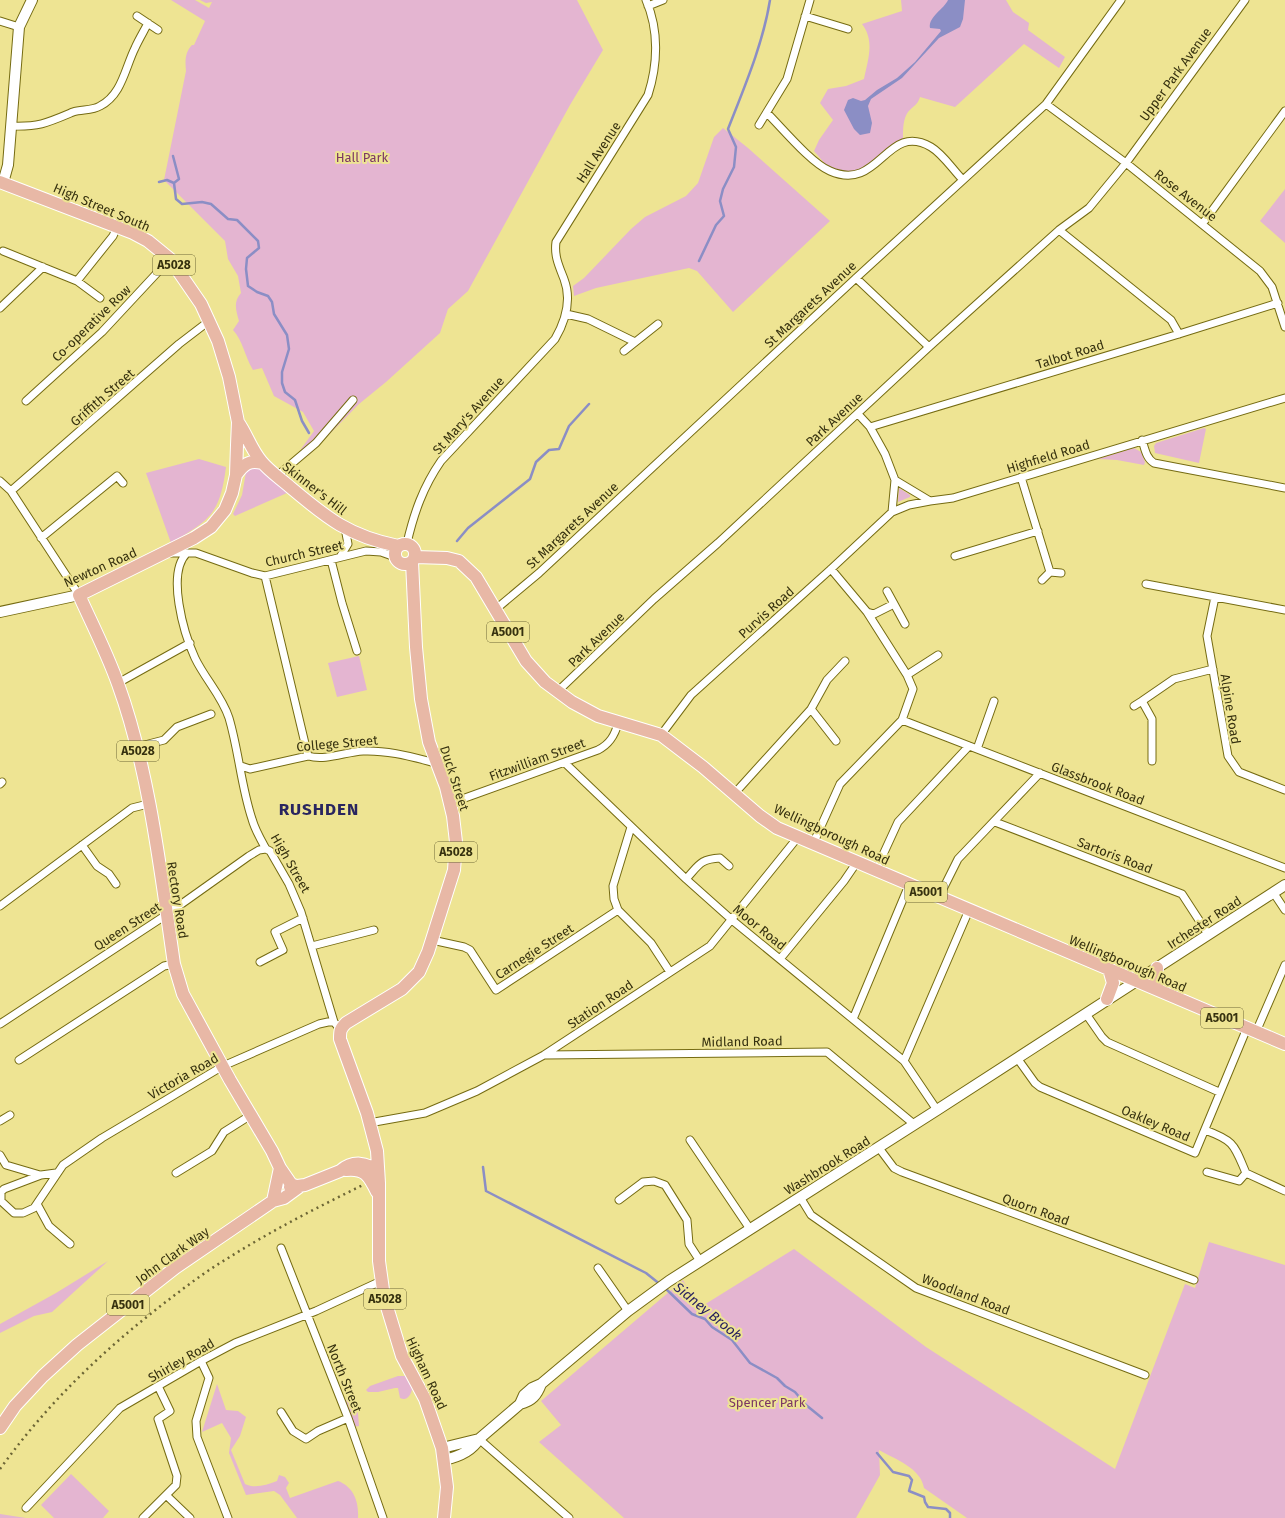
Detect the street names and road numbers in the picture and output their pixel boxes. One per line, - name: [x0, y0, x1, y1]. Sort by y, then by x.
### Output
- street label: Upper Park Avenue: [1136, 25, 1214, 124]
- street label: Hall Avenue: [573, 119, 624, 186]
- street label: Rose Avenue: [1152, 166, 1220, 224]
- street label: High Street South: [51, 180, 152, 235]
- road number: A5028: [153, 255, 195, 275]
- street label: St Margarets Avenue: [761, 258, 859, 351]
- street label: Co-operative Row: [49, 281, 134, 365]
- street label: Talbot Road: [1034, 337, 1106, 372]
- street label: Griffith Street: [67, 365, 138, 429]
- street label: St Mary's Avenue: [430, 373, 507, 457]
- street label: Park Avenue: [803, 389, 866, 449]
- street label: Highfield Road: [1005, 437, 1092, 476]
- street label: Skinner's Hill: [280, 459, 350, 518]
- street label: St Margarets Avenue: [523, 479, 621, 572]
- street label: Church Street: [264, 537, 345, 570]
- street label: Newton Road: [61, 545, 139, 590]
- street label: Purvis Road: [736, 584, 797, 641]
- street label: Park Avenue: [565, 609, 628, 670]
- road number: A5001: [487, 622, 529, 642]
- street label: Alpine Road: [1218, 673, 1243, 745]
- street label: College Street: [296, 732, 379, 755]
- street label: Fitzwilliam Street: [487, 735, 588, 784]
- road number: A5028: [117, 741, 159, 761]
- street label: Duck Street: [437, 744, 472, 813]
- street label: Glassbrook Road: [1049, 759, 1146, 808]
- street label: Wellingborough Road: [771, 801, 892, 868]
- street label: High Street: [268, 831, 314, 896]
- street label: Sartoris Road: [1075, 834, 1155, 877]
- road number: A5028: [435, 842, 477, 862]
- street label: Rectory Road: [164, 860, 191, 940]
- road number: A5001: [905, 882, 947, 902]
- street label: Irchester Road: [1164, 893, 1244, 952]
- street label: Queen Street: [91, 899, 164, 954]
- street label: Moor Road: [730, 902, 789, 953]
- street label: Carnegie Street: [492, 920, 576, 982]
- street label: Wellingborough Road: [1067, 932, 1189, 995]
- street label: Station Road: [565, 977, 636, 1032]
- road number: A5001: [1201, 1008, 1243, 1028]
- street label: Midland Road: [701, 1033, 783, 1050]
- street label: Victoria Road: [146, 1050, 221, 1103]
- street label: Oakley Road: [1119, 1102, 1192, 1145]
- street label: Washbrook Road: [781, 1133, 873, 1198]
- street label: Quorn Road: [1000, 1190, 1071, 1229]
- street label: John Clark Way: [133, 1223, 212, 1287]
- street label: Woodland Road: [920, 1271, 1012, 1318]
- road number: A5028: [364, 1289, 406, 1309]
- road number: A5001: [107, 1295, 149, 1315]
- street label: Higham Road: [403, 1334, 450, 1412]
- street label: Shirley Road: [145, 1335, 217, 1385]
- street label: North Street: [324, 1342, 365, 1415]

